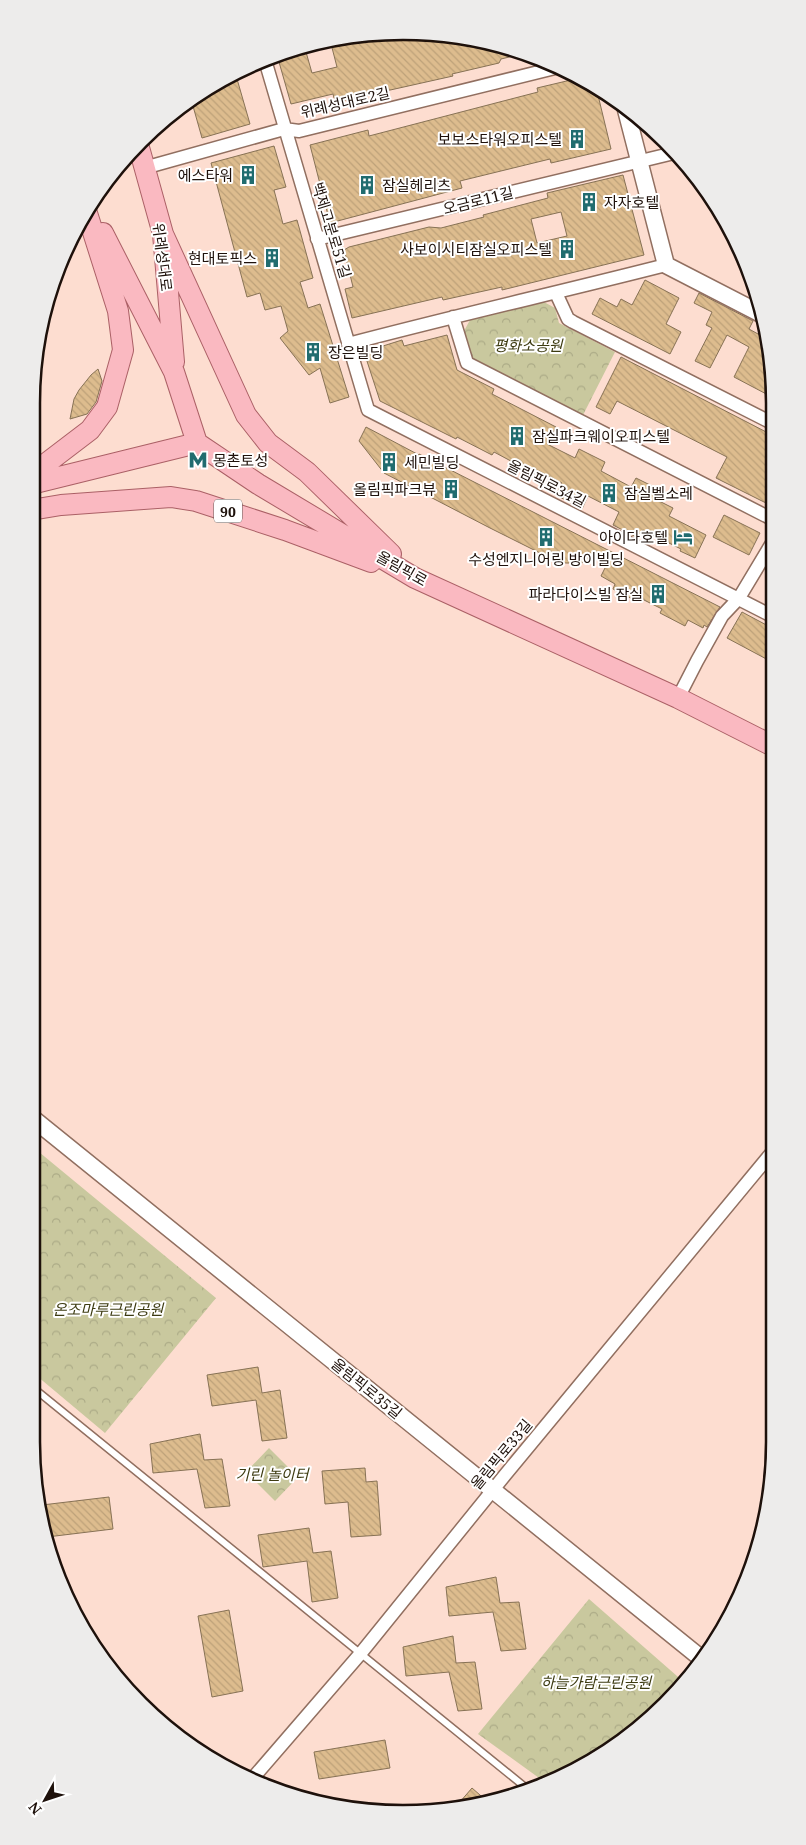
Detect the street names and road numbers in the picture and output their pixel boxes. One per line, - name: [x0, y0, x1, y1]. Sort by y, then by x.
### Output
- street label: 위례성대로2길: [298, 82, 392, 122]
- street label: 백제고분로51길: [308, 179, 356, 281]
- street label: 오금로11길: [441, 182, 515, 218]
- street label: 위례성대로: [149, 222, 177, 292]
- street label: 올림픽로34길: [504, 455, 590, 511]
- road number: 90: [214, 500, 242, 522]
- street label: 올림픽로: [373, 546, 431, 590]
- street label: 올림픽로35길: [327, 1353, 407, 1423]
- street label: 올림픽로33길: [466, 1415, 536, 1493]

